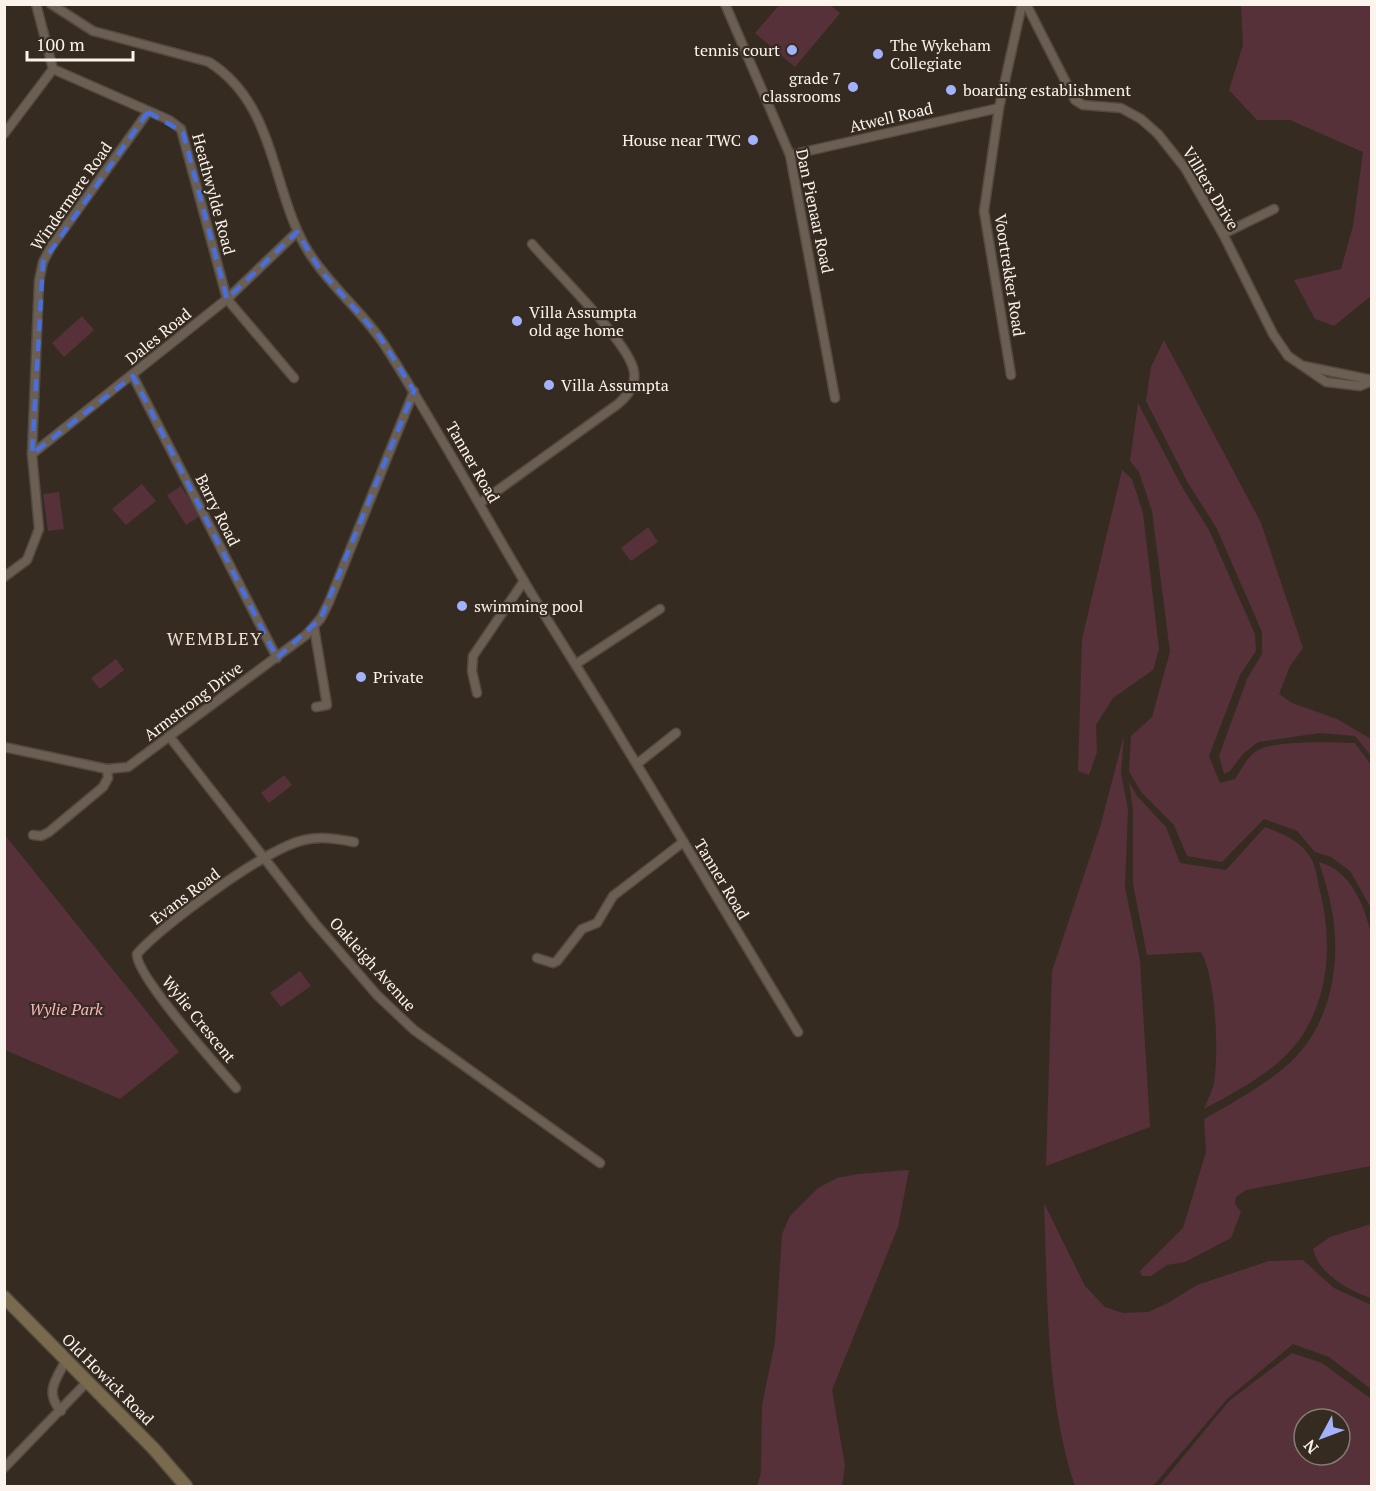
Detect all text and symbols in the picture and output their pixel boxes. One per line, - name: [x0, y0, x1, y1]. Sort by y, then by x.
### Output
- scale bar: [27, 24, 134, 62]
- text: 100 m: [36, 32, 85, 56]
- place label: The Wykeham Collegiate: [890, 34, 991, 74]
- place label: tennis court: [694, 39, 780, 61]
- marker: tennis court: [785, 43, 799, 57]
- marker: The Wykeham Collegiate: [871, 47, 885, 61]
- place label: grade 7 classrooms: [762, 67, 841, 107]
- place label: boarding establishment: [963, 79, 1131, 101]
- marker: grade 7 classrooms: [846, 80, 860, 94]
- marker: boarding establishment: [944, 83, 958, 97]
- street label: Atwell Road: [847, 97, 935, 137]
- place label: House near TWC: [622, 129, 741, 151]
- street label: Heathwylde Road: [187, 131, 241, 257]
- marker: House near TWC: [746, 133, 760, 147]
- street label: Windermere Road: [25, 137, 117, 255]
- street label: Villiers Drive: [1178, 142, 1244, 234]
- street label: Dan Pienaar Road: [791, 147, 839, 275]
- street label: Voortrekker Road: [989, 212, 1031, 338]
- place label: Villa Assumpta old age home: [529, 301, 637, 341]
- street label: Dales Road: [120, 303, 196, 369]
- marker: Villa Assumpta old age home: [510, 314, 524, 328]
- place label: Villa Assumpta: [561, 374, 669, 396]
- marker: Villa Assumpta: [542, 378, 556, 392]
- street label: Tanner Road: [441, 417, 505, 507]
- street label: Barry Road: [190, 470, 246, 550]
- place label: swimming pool: [474, 595, 583, 617]
- marker: swimming pool: [455, 599, 469, 613]
- district label: WEMBLEY: [167, 626, 263, 650]
- street label: Armstrong Drive: [139, 656, 247, 746]
- place label: Private: [373, 666, 424, 688]
- marker: Private: [354, 670, 368, 684]
- street label: Tanner Road: [689, 835, 755, 923]
- street label: Evans Road: [146, 863, 224, 929]
- street label: Oakleigh Avenue: [325, 912, 421, 1016]
- street label: Wylie Crescent: [157, 971, 241, 1067]
- park label: Wylie Park: [29, 998, 103, 1020]
- street label: Old Howick Road: [57, 1328, 159, 1430]
- north arrow: [1292, 1407, 1352, 1467]
- text: N: [1298, 1435, 1323, 1459]

